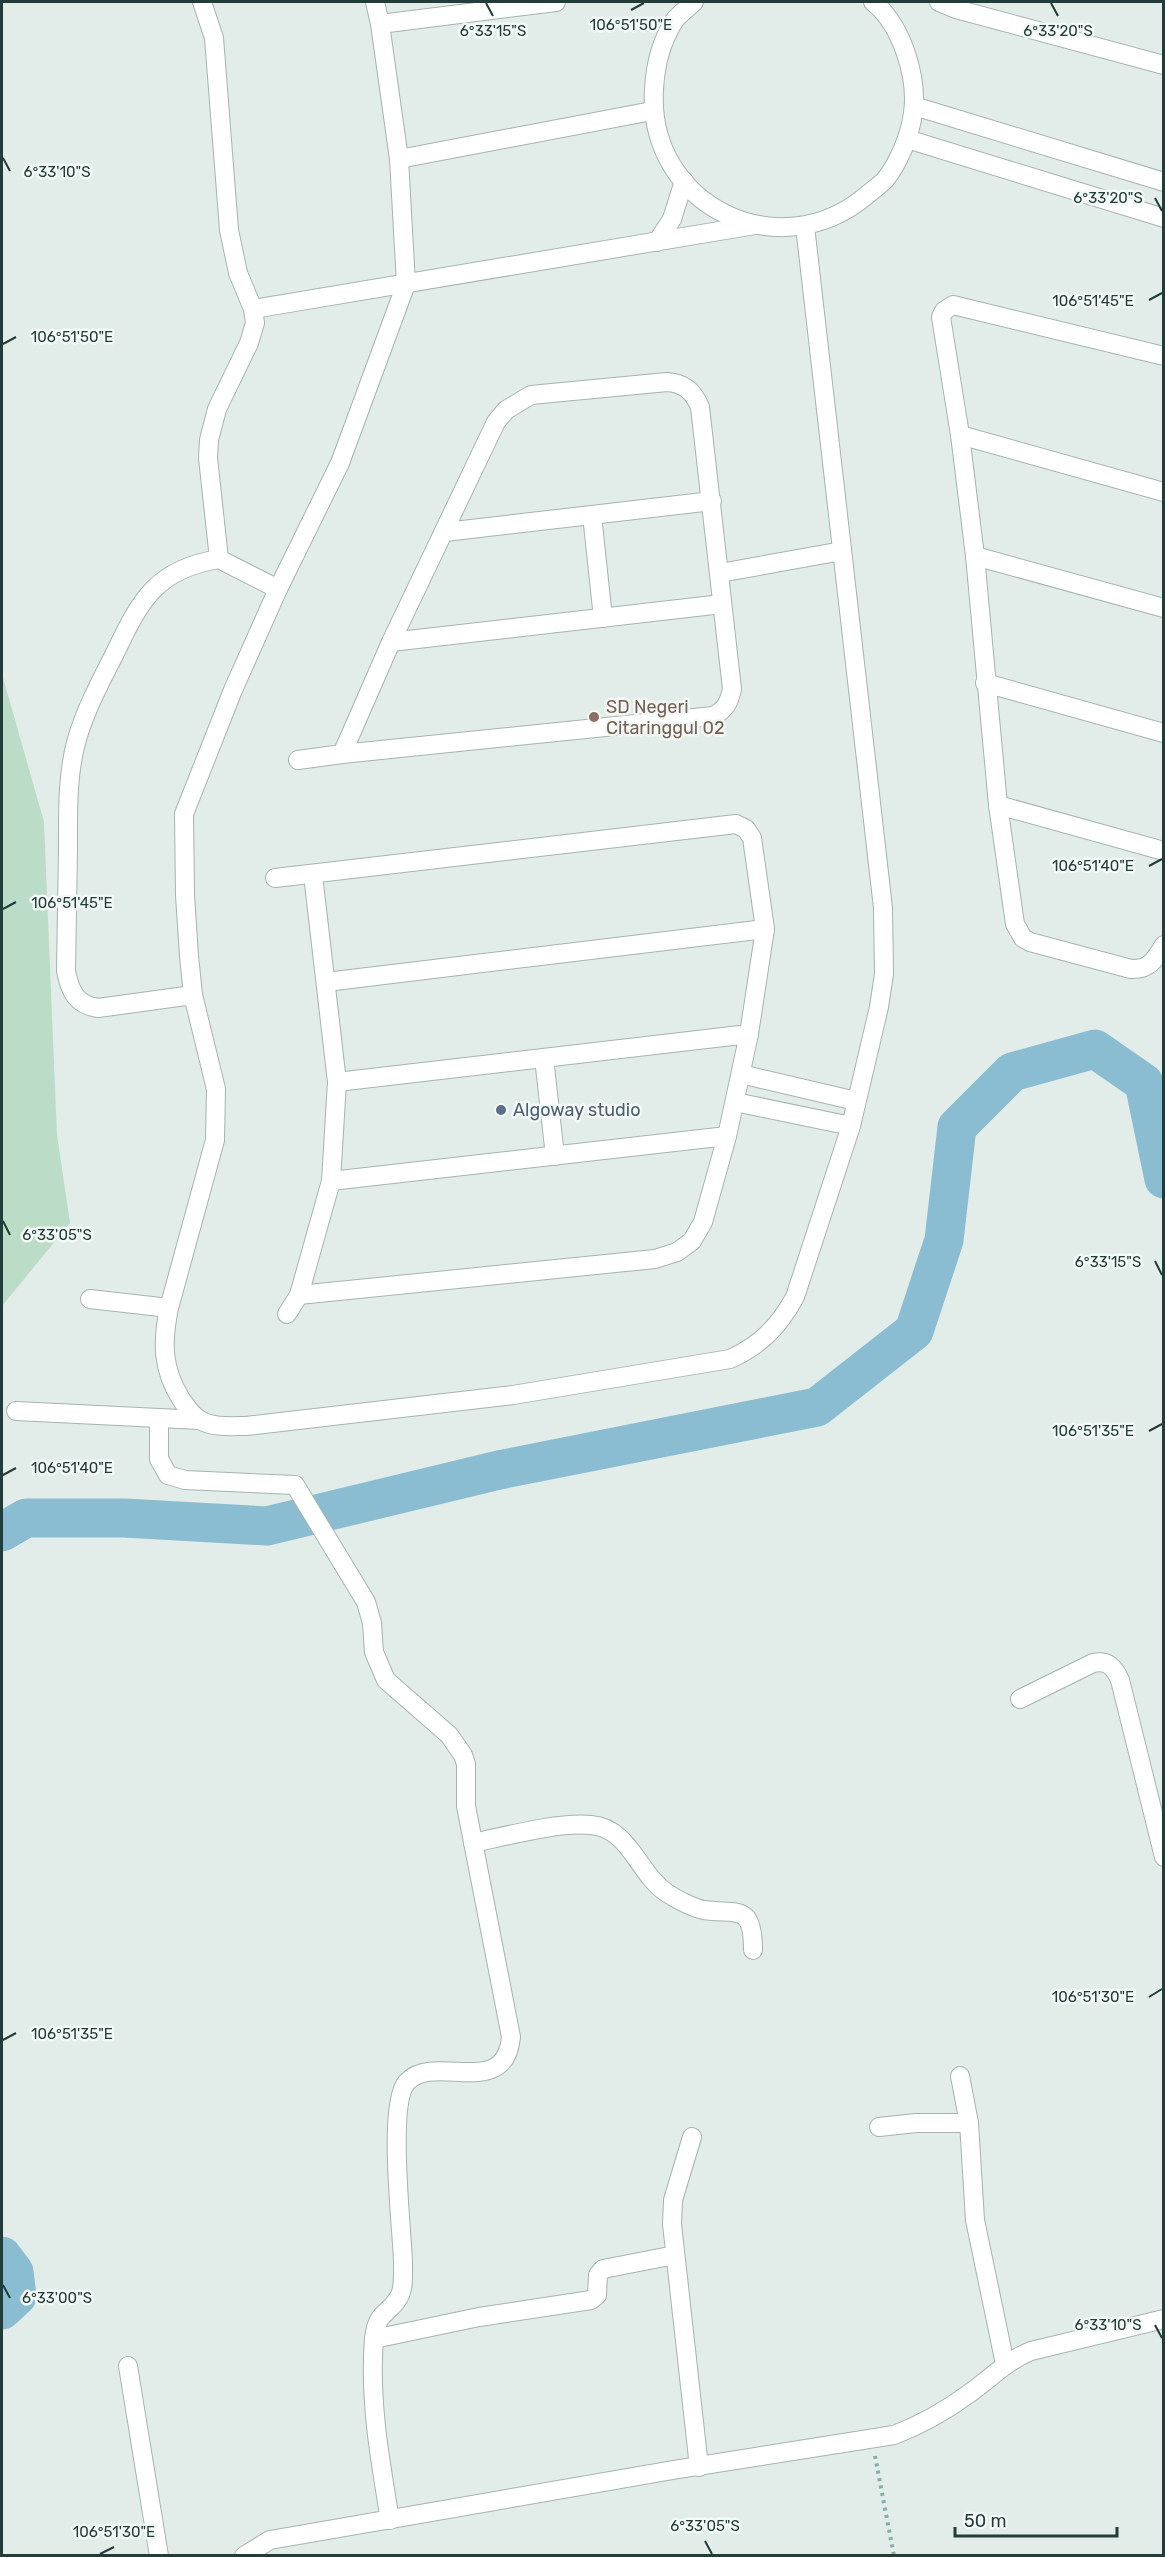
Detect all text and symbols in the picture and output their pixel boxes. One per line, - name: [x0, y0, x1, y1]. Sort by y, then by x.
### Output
- text: 106°51'50"E: [590, 16, 672, 34]
- text: 6°33'15"S: [460, 22, 526, 40]
- text: 6°33'20"S: [1023, 22, 1093, 40]
- text: 6°33'10"S: [23, 163, 91, 181]
- text: 6°33'20"S: [1073, 189, 1143, 207]
- text: 106°51'45"E: [1052, 292, 1134, 310]
- text: 106°51'50"E: [31, 328, 113, 346]
- place label: SD Negeri Citaringgul 02: [606, 696, 725, 739]
- marker: SD Negeri Citaringgul 02: [587, 710, 601, 724]
- text: 106°51'40"E: [1052, 857, 1134, 875]
- text: 106°51'45"E: [31, 894, 113, 912]
- place label: Algoway studio: [513, 1099, 640, 1121]
- marker: Algoway studio: [494, 1103, 508, 1117]
- text: 6°33'05"S: [22, 1226, 92, 1244]
- text: 6°33'15"S: [1075, 1253, 1141, 1271]
- text: 106°51'35"E: [1052, 1422, 1134, 1440]
- text: 106°51'40"E: [31, 1459, 113, 1477]
- text: 106°51'30"E: [1052, 1988, 1134, 2006]
- text: 106°51'35"E: [31, 2025, 113, 2043]
- text: 6°33'00"S: [22, 2289, 92, 2307]
- text: 6°33'10"S: [1074, 2316, 1142, 2334]
- scale bar: [955, 2500, 1117, 2538]
- text: 50 m: [964, 2510, 1007, 2532]
- text: 6°33'05"S: [670, 2517, 740, 2535]
- text: 106°51'30"E: [73, 2523, 155, 2541]

